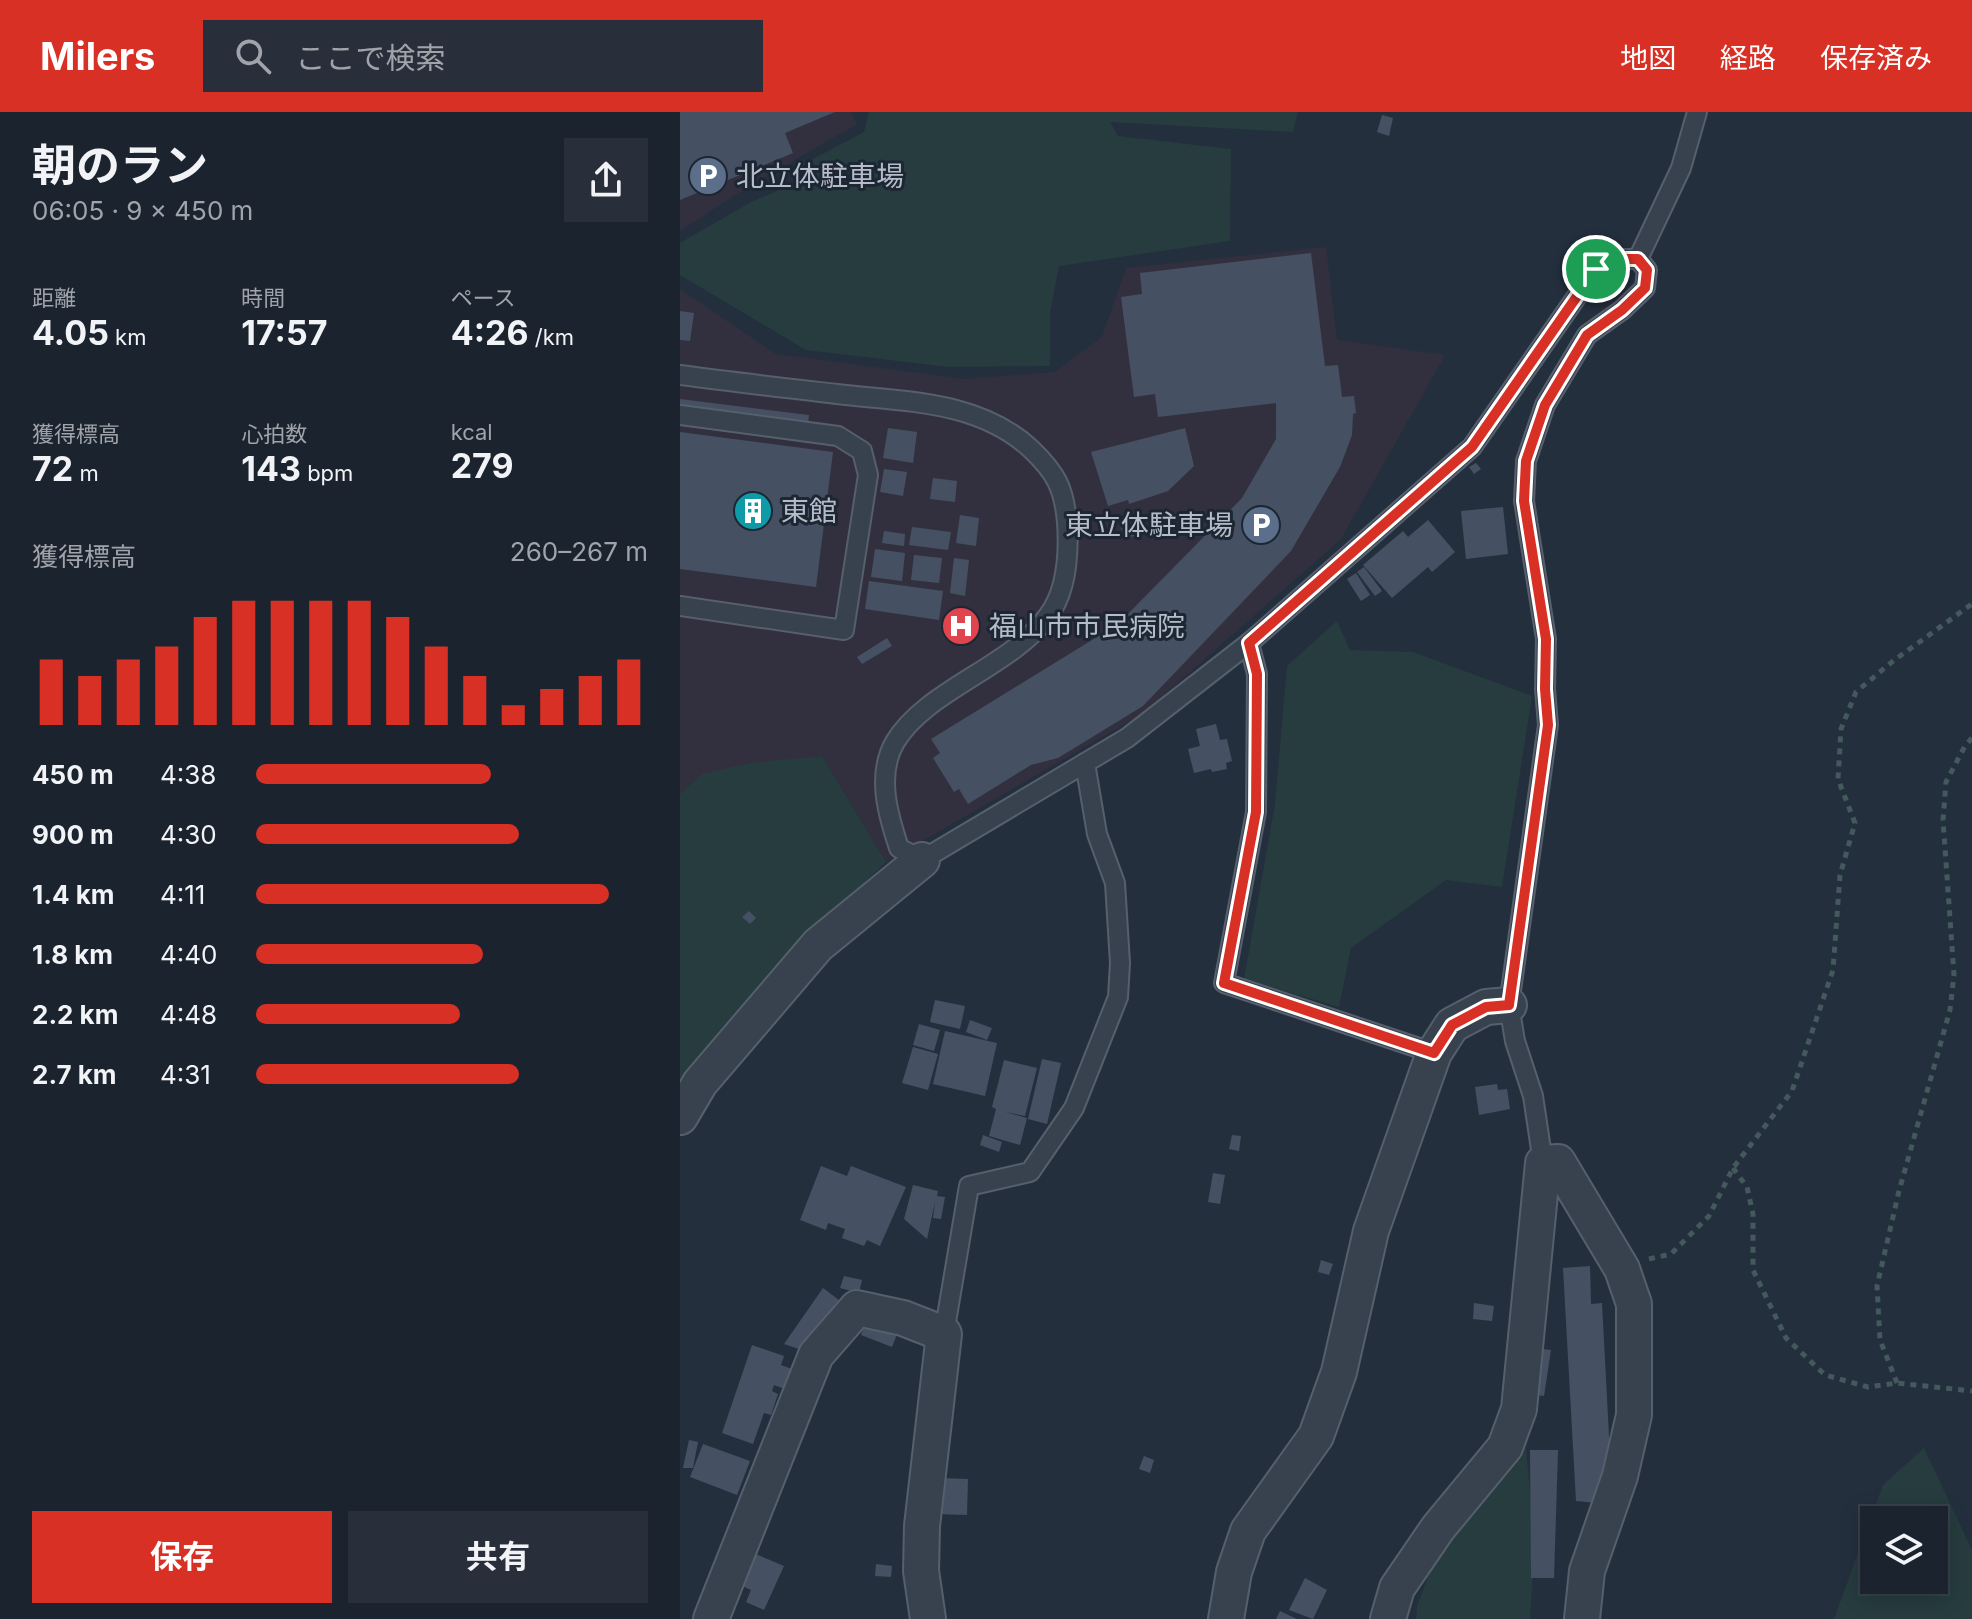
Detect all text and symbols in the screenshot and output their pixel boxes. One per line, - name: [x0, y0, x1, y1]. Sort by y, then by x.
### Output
- search box: [203, 20, 763, 92]
- text: Milers: [40, 33, 155, 79]
- icon: search: [231, 34, 275, 78]
- text: ここで検索: [295, 40, 445, 76]
- text: 地図: [1620, 41, 1676, 75]
- text: 経路: [1720, 41, 1776, 75]
- text: 保存済み: [1820, 41, 1932, 75]
- text: 朝のラン: [32, 138, 208, 192]
- button: share: [564, 138, 648, 222]
- parking icon: 北立体駐車場: [687, 155, 729, 197]
- place label: 北立体駐車場: [736, 159, 904, 193]
- text: 06:05 · 9 × 450 m: [32, 195, 253, 226]
- pin: [1562, 235, 1630, 303]
- icon: arrive: [1574, 247, 1618, 291]
- text: 距離: [32, 285, 76, 311]
- text: 時間: [241, 285, 285, 311]
- text: ペース: [451, 285, 516, 311]
- text: 4.05: [32, 312, 109, 353]
- text: 17:57: [241, 312, 327, 353]
- text: 4:26: [451, 312, 529, 353]
- text: km: [109, 324, 146, 350]
- text: /km: [529, 324, 574, 350]
- text: kcal: [451, 419, 493, 445]
- text: 獲得標高: [32, 421, 120, 447]
- text: 心拍数: [241, 421, 307, 447]
- text: 279: [451, 445, 514, 486]
- text: 72: [32, 448, 73, 489]
- text: 143: [241, 448, 301, 489]
- text: m: [73, 460, 99, 486]
- text: bpm: [301, 460, 353, 486]
- building icon: 東館: [732, 490, 774, 532]
- place label: 東館: [781, 494, 837, 528]
- parking icon: 東立体駐車場: [1240, 504, 1282, 546]
- place label: 東立体駐車場: [1065, 508, 1233, 542]
- text: 260–267 m: [510, 536, 648, 567]
- text: 獲得標高: [32, 541, 136, 572]
- hospital icon: 福山市市民病院: [940, 605, 982, 647]
- place label: 福山市市民病院: [989, 609, 1185, 643]
- text: 450 m: [32, 759, 114, 790]
- text: 4:38: [160, 759, 216, 790]
- text: 900 m: [32, 819, 114, 850]
- text: 4:30: [160, 819, 217, 850]
- text: 1.4 km: [32, 879, 114, 910]
- text: 4:11: [160, 879, 205, 910]
- text: 1.8 km: [32, 939, 113, 970]
- text: 4:40: [160, 939, 217, 970]
- text: 2.2 km: [32, 999, 118, 1030]
- text: 4:48: [160, 999, 217, 1030]
- text: 2.7 km: [32, 1059, 117, 1090]
- text: 4:31: [160, 1059, 211, 1090]
- map controls: [1860, 1506, 1948, 1594]
- button: layers: [1860, 1506, 1948, 1594]
- button: 保存: [32, 1511, 332, 1603]
- button: 共有: [348, 1511, 648, 1603]

